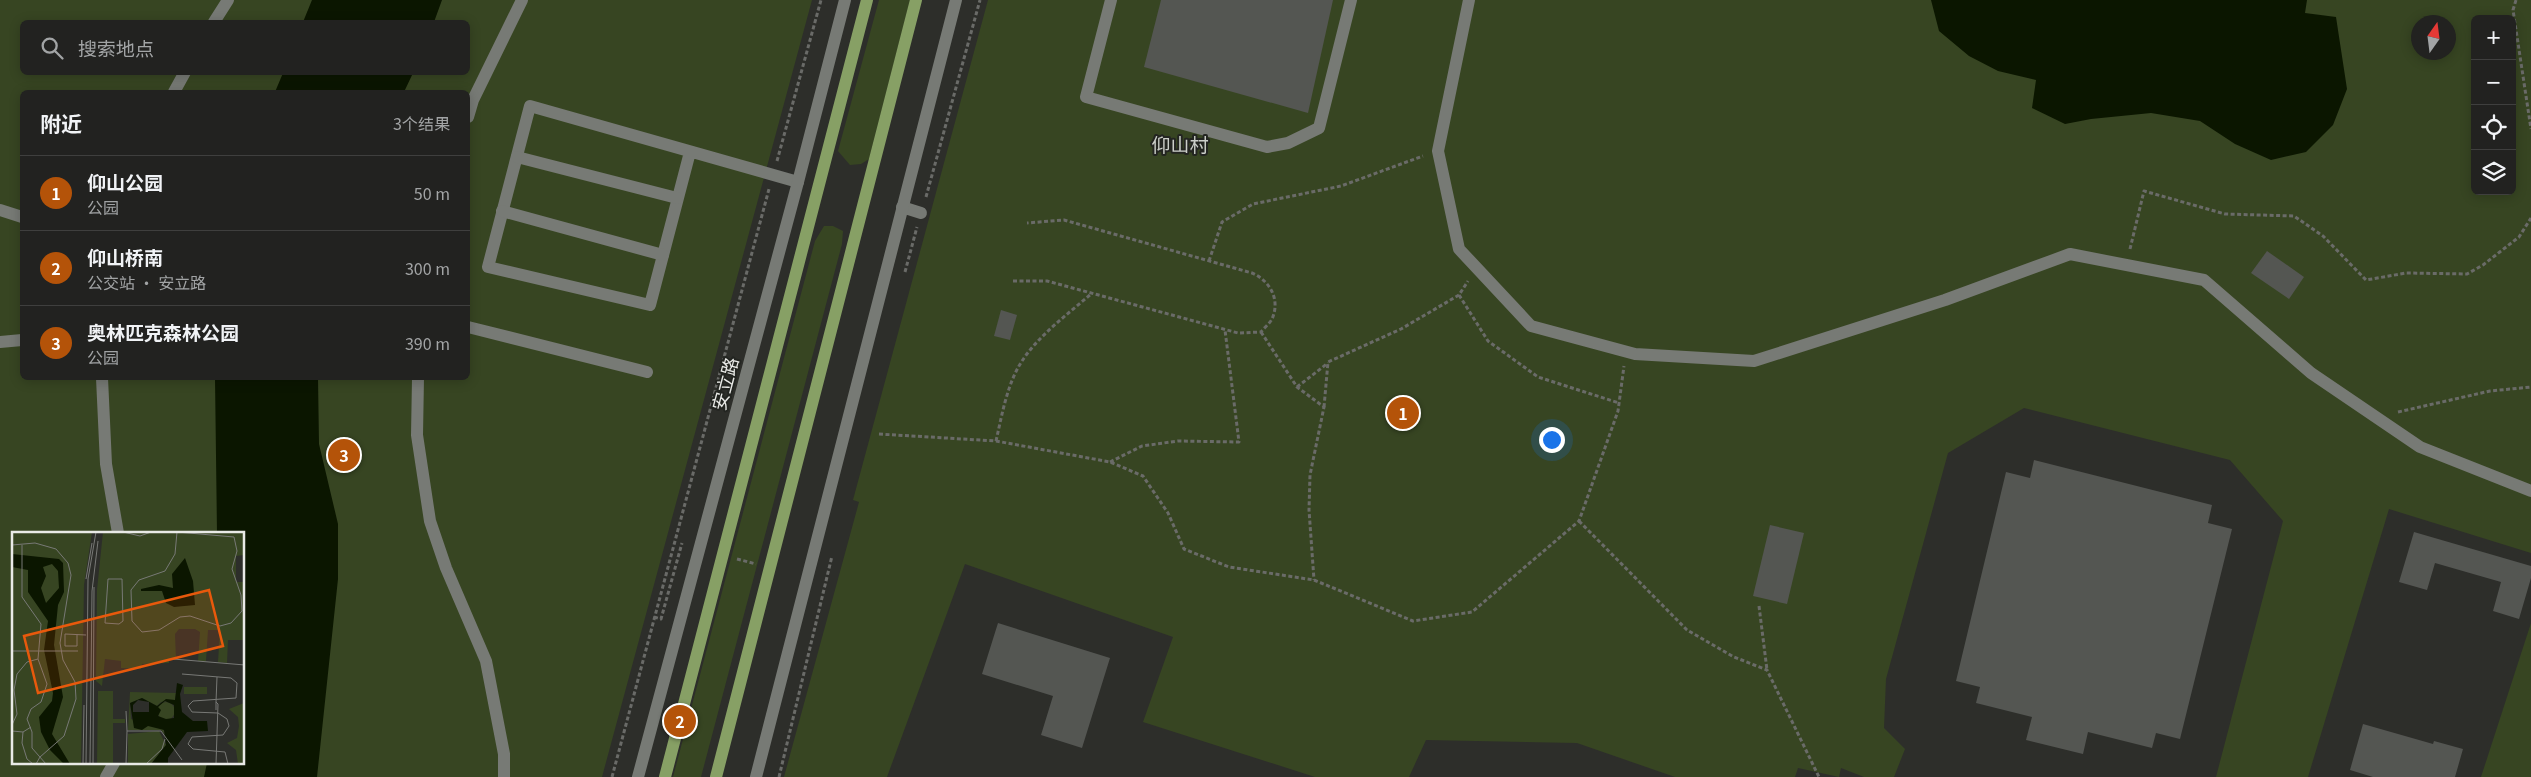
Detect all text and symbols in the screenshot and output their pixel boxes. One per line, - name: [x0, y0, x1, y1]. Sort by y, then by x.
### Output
- north arrow: [2411, 15, 2456, 60]
- map controls: [2471, 15, 2516, 195]
- button: +: [2471, 15, 2516, 60]
- search box: [20, 20, 470, 75]
- icon: search: [38, 34, 66, 62]
- text: 搜索地点: [78, 34, 154, 61]
- button: −: [2471, 60, 2516, 105]
- button: locate: [2471, 105, 2516, 150]
- text: 附近: [40, 108, 82, 138]
- text: 3个结果: [393, 111, 450, 135]
- district label: 仰山村: [1151, 130, 1209, 157]
- button: layers: [2471, 150, 2516, 195]
- text: 仰山公园: [87, 168, 163, 195]
- text: 1: [51, 181, 61, 205]
- text: 50 m: [414, 181, 450, 205]
- text: 公园: [87, 195, 119, 219]
- text: 仰山桥南: [87, 243, 163, 270]
- text: 2: [51, 256, 61, 280]
- text: 300 m: [405, 256, 450, 280]
- text: 公交站 · 安立路: [87, 270, 206, 294]
- text: 奥林匹克森林公园: [87, 318, 239, 345]
- text: 3: [51, 331, 61, 355]
- text: 390 m: [405, 331, 450, 355]
- text: 公园: [87, 345, 119, 369]
- street label: 安立路: [705, 354, 744, 413]
- pin: 1: [1387, 394, 1419, 432]
- your location: [1539, 427, 1565, 453]
- pin: 3: [328, 436, 360, 474]
- inset map: [12, 532, 245, 764]
- pin: 2: [664, 702, 696, 740]

